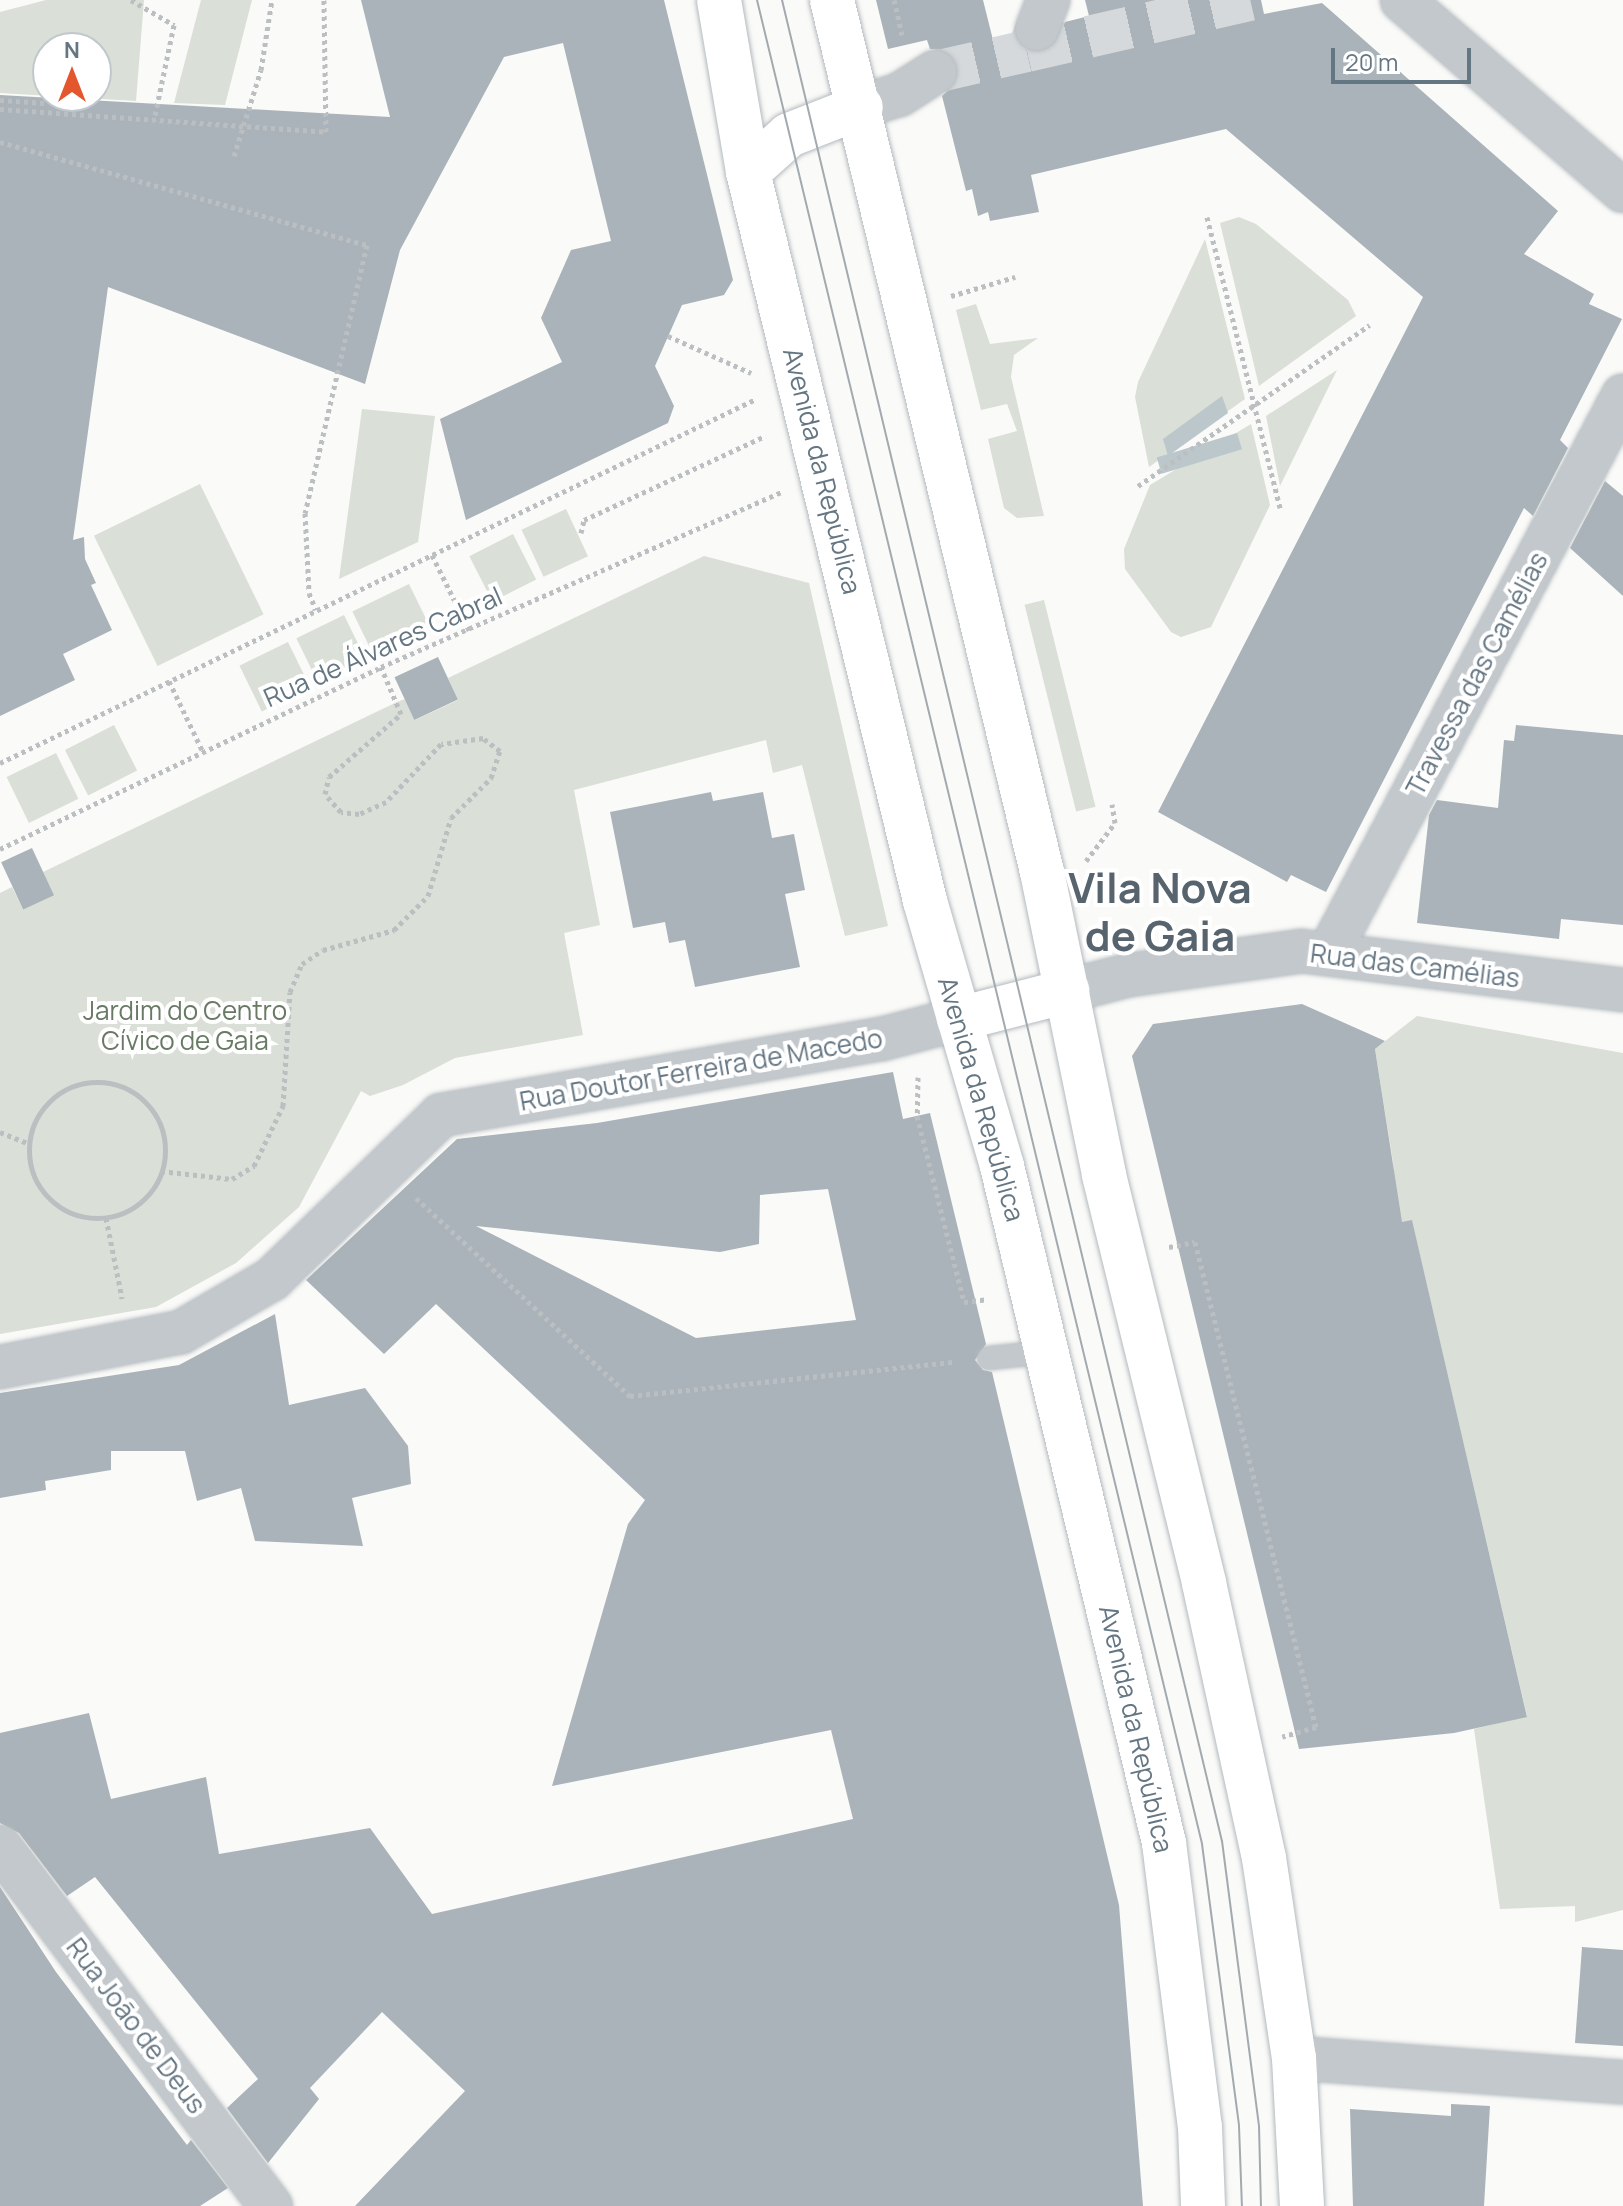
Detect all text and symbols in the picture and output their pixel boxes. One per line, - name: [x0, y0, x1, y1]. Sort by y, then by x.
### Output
- north arrow: [32, 32, 112, 112]
- scale bar: [1335, 32, 1475, 82]
- text: N: [64, 35, 80, 65]
- text: 20 m: [1345, 45, 1398, 78]
- street label: Avenida da República: [776, 345, 868, 597]
- street label: Travessa das Camélias: [1400, 547, 1554, 801]
- street label: Rua de Álvares Cabral: [259, 580, 507, 714]
- district label: Vila Nova de Gaia: [1068, 862, 1252, 960]
- street label: Rua das Camélias: [1309, 938, 1521, 994]
- street label: Avenida da República: [931, 973, 1031, 1225]
- park label: Jardim do Centro Cívico de Gaia: [83, 995, 287, 1056]
- street label: Rua Doutor Ferreira de Macedo: [517, 1023, 885, 1117]
- street label: Avenida da República: [1092, 1602, 1180, 1856]
- street label: Rua João de Deus: [60, 1932, 212, 2120]

